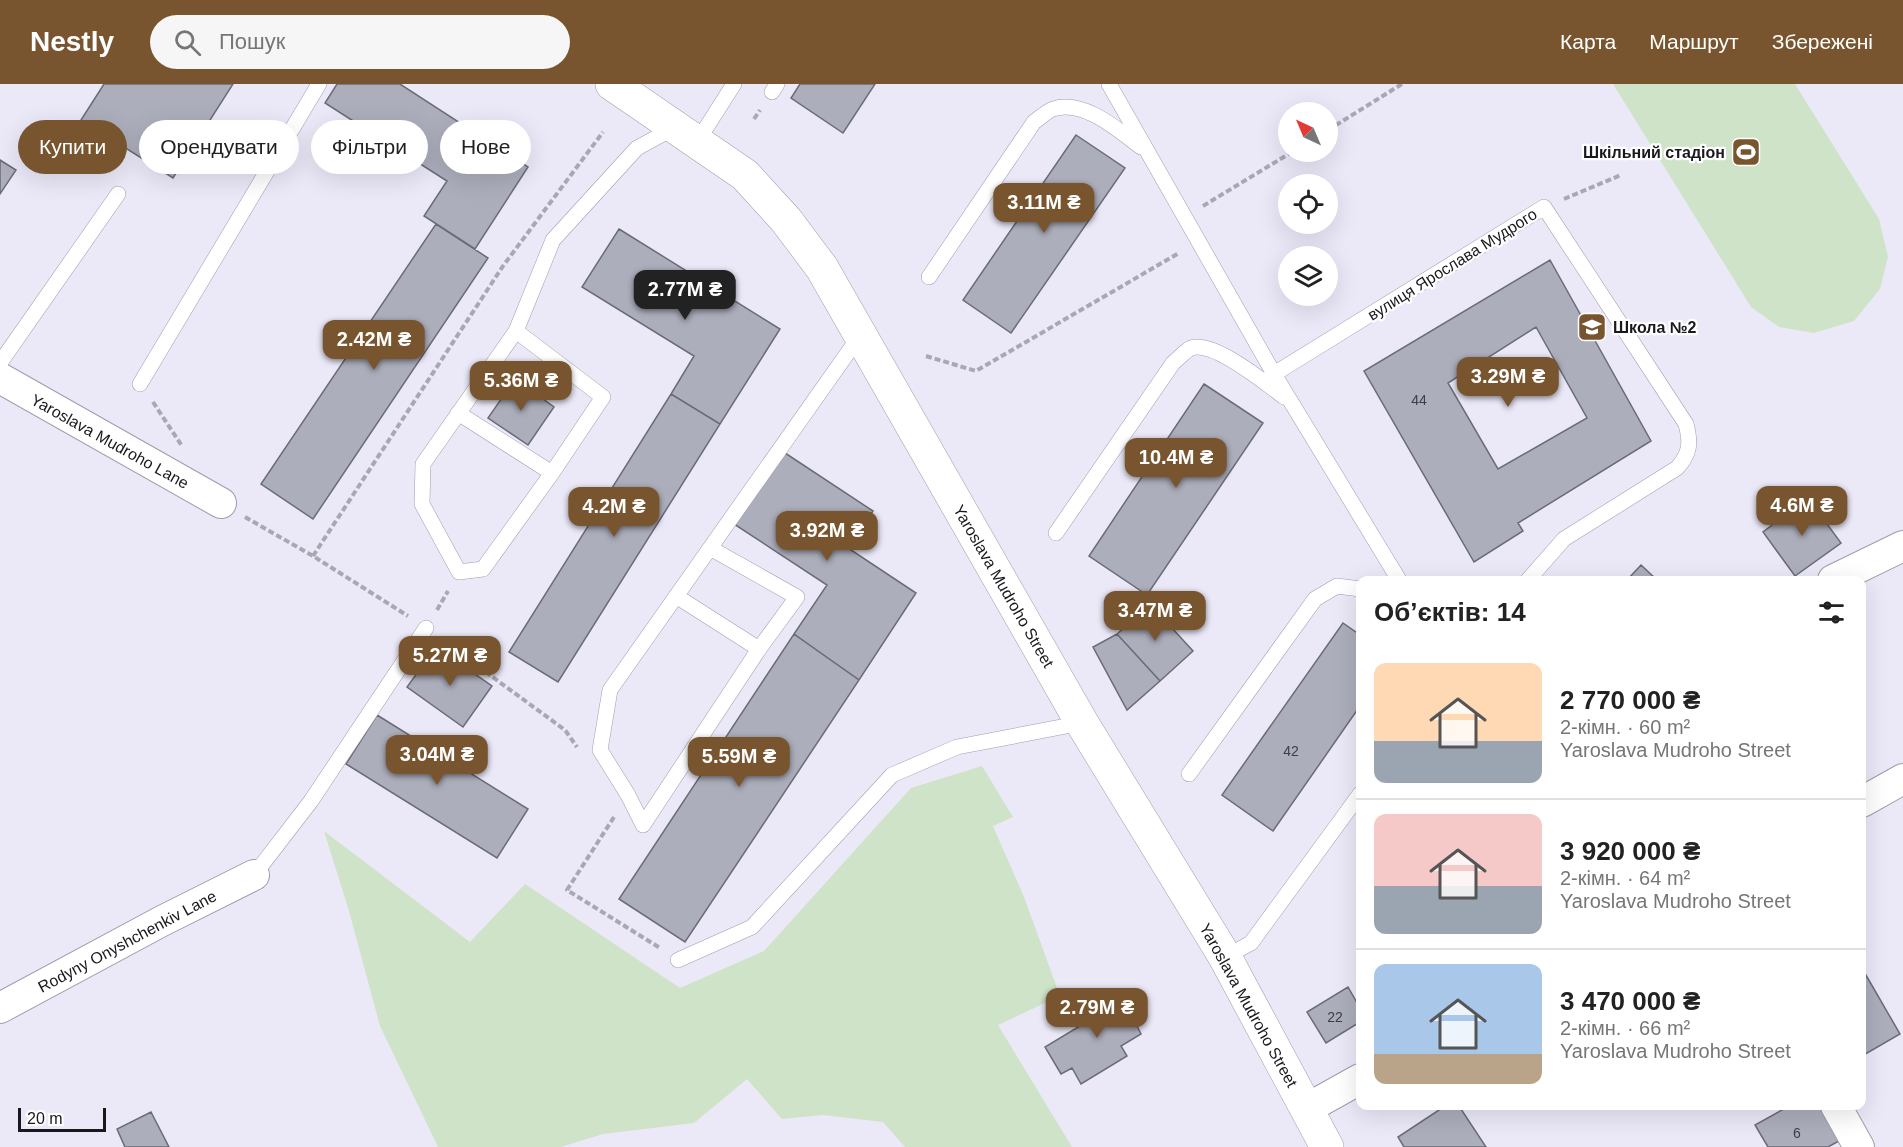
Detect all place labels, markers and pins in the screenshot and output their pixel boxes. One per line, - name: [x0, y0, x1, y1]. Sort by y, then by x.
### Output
- sports icon: Шкільний стадіон: [1730, 136, 1762, 168]
- place label: Шкільний стадіон: [1583, 144, 1725, 161]
- pin: 3.11M ₴: [989, 183, 1099, 234]
- pin: 2.77M ₴: [630, 270, 740, 321]
- school or university icon: Школа №2: [1576, 311, 1608, 343]
- place label: Школа №2: [1613, 319, 1697, 336]
- pin: 2.42M ₴: [319, 320, 429, 371]
- pin: 3.29M ₴: [1453, 357, 1563, 408]
- pin: 5.36M ₴: [466, 361, 576, 412]
- pin: 10.4M ₴: [1121, 438, 1231, 489]
- pin: 4.6M ₴: [1753, 486, 1851, 537]
- pin: 4.2M ₴: [565, 487, 663, 538]
- pin: 3.92M ₴: [772, 511, 882, 562]
- pin: 3.47M ₴: [1100, 591, 1210, 642]
- pin: 5.27M ₴: [395, 636, 505, 687]
- pin: 3.04M ₴: [382, 735, 492, 786]
- pin: 5.59M ₴: [684, 737, 794, 788]
- pin: 2.79M ₴: [1042, 988, 1152, 1039]

